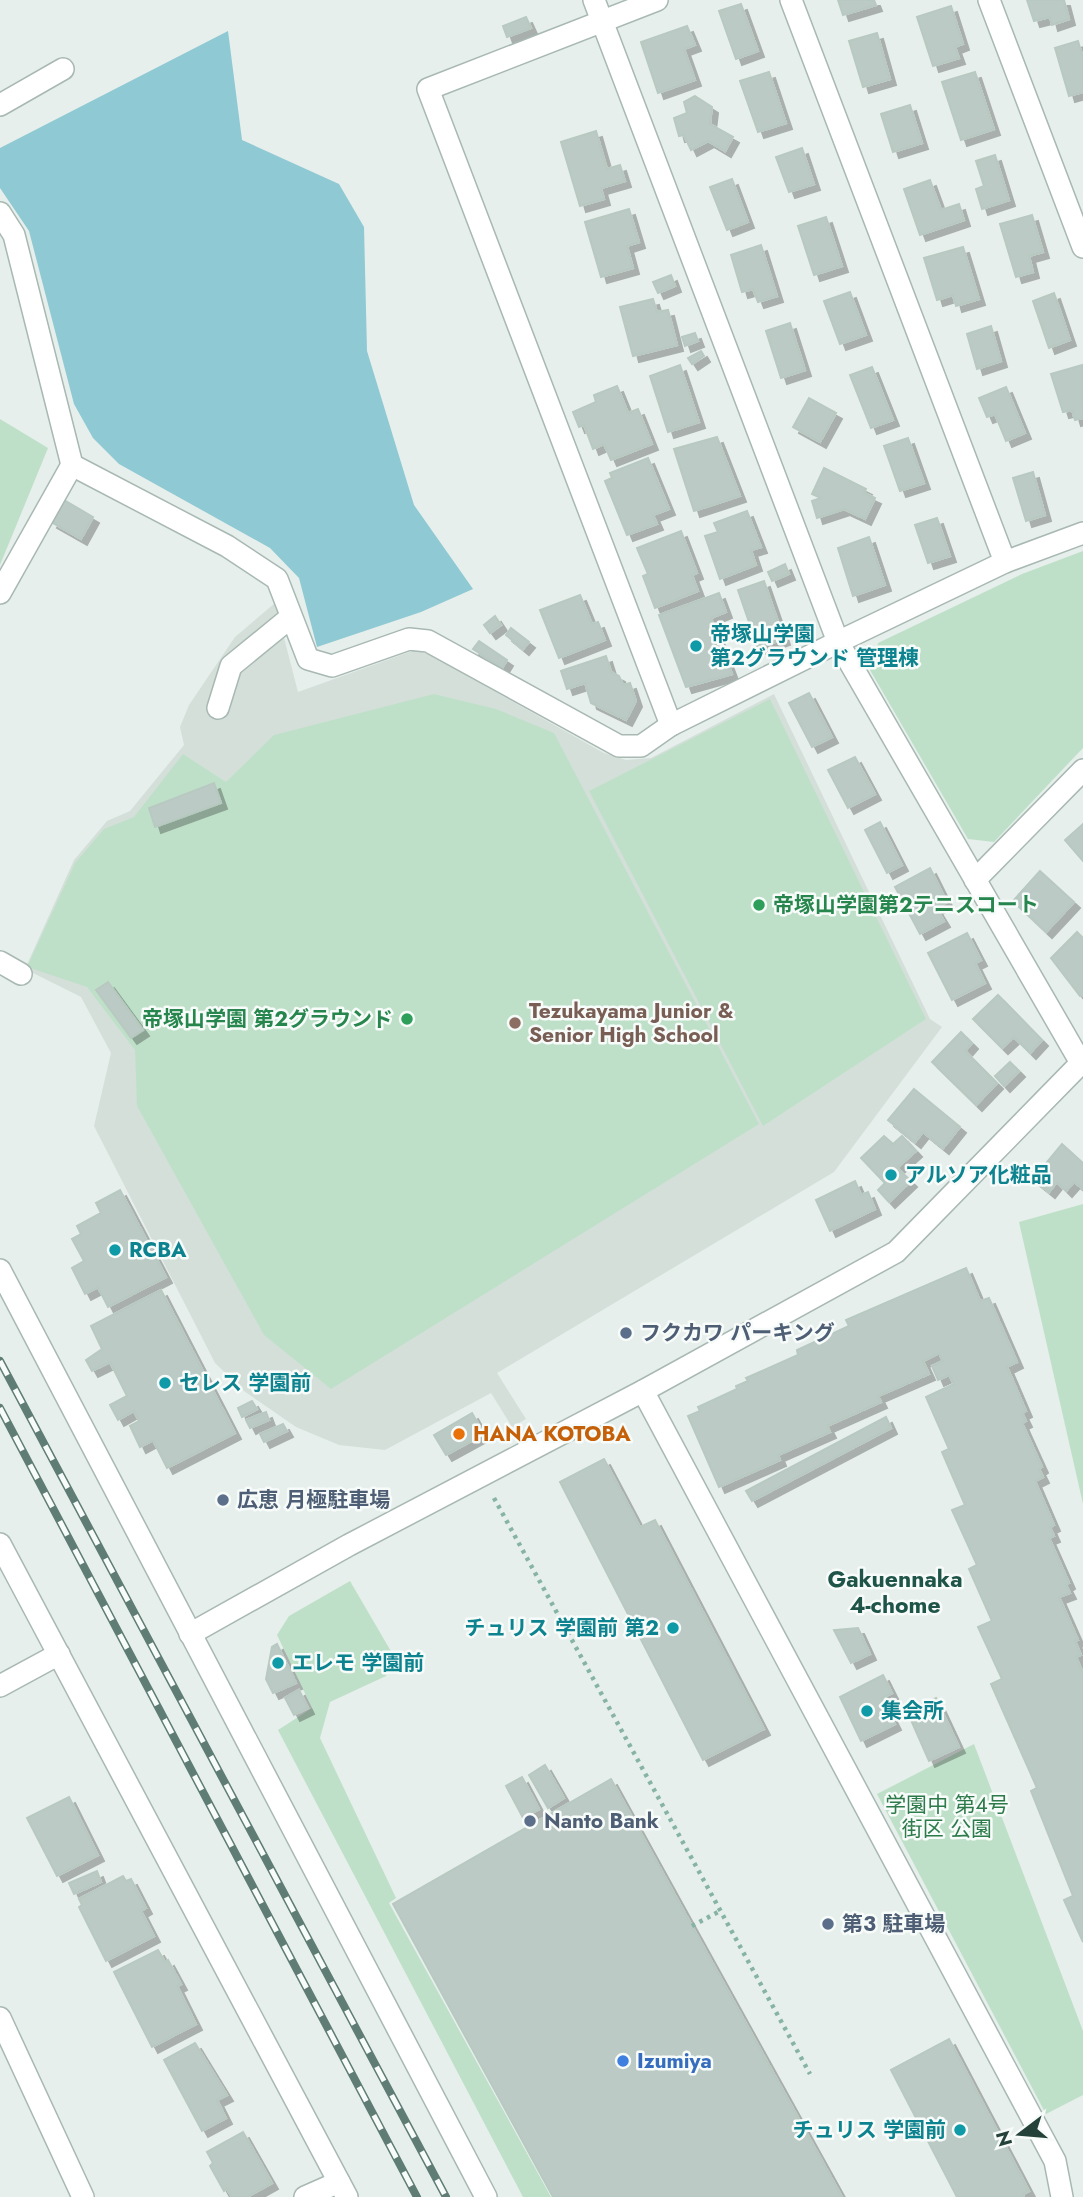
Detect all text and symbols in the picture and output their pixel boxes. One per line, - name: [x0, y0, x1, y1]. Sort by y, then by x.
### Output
- place label: 帝塚山学園 第2グラウンド 管理棟: [710, 619, 919, 673]
- marker: 帝塚山学園 第2グラウンド 管理棟: [688, 638, 704, 654]
- place label: 帝塚山学園第2テニスコート: [773, 890, 1039, 920]
- marker: 帝塚山学園第2テニスコート: [751, 897, 767, 913]
- place label: Tezukayama Junior & Senior High School: [529, 996, 734, 1050]
- place label: 帝塚山学園 第2グラウンド: [142, 1004, 393, 1034]
- marker: 帝塚山学園 第2グラウンド: [399, 1011, 415, 1027]
- marker: Tezukayama Junior & Senior High School: [507, 1015, 523, 1031]
- place label: アルソア化粧品: [905, 1160, 1052, 1190]
- marker: アルソア化粧品: [883, 1167, 899, 1183]
- place label: RCBA: [129, 1235, 187, 1265]
- marker: RCBA: [107, 1242, 123, 1258]
- place label: フクカワ パーキング: [640, 1318, 835, 1348]
- marker: フクカワ パーキング: [618, 1325, 634, 1341]
- place label: セレス 学園前: [179, 1368, 311, 1398]
- marker: セレス 学園前: [157, 1375, 173, 1391]
- place label: HANA KOTOBA: [473, 1419, 631, 1449]
- marker: HANA KOTOBA: [451, 1426, 467, 1442]
- place label: 広恵 月極駐車場: [237, 1485, 390, 1515]
- marker: 広恵 月極駐車場: [215, 1492, 231, 1508]
- district label: Gakuennaka 4-chome: [827, 1562, 963, 1622]
- place label: チュリス 学園前 第2: [465, 1613, 659, 1643]
- marker: チュリス 学園前 第2: [665, 1620, 681, 1636]
- place label: エレモ 学園前: [292, 1648, 424, 1678]
- marker: エレモ 学園前: [270, 1655, 286, 1671]
- place label: 集会所: [881, 1696, 944, 1726]
- marker: 集会所: [859, 1703, 875, 1719]
- park label: 学園中 第4号 街区 公園: [885, 1790, 1009, 1844]
- place label: Nanto Bank: [544, 1806, 659, 1836]
- marker: Nanto Bank: [522, 1813, 538, 1829]
- place label: 第3 駐車場: [842, 1909, 945, 1939]
- marker: 第3 駐車場: [820, 1916, 836, 1932]
- place label: Izumiya: [637, 2046, 712, 2076]
- marker: Izumiya: [615, 2053, 631, 2069]
- north arrow: [985, 2099, 1055, 2169]
- place label: チュリス 学園前: [793, 2115, 946, 2145]
- marker: チュリス 学園前: [952, 2122, 968, 2138]
- text: N: [989, 2128, 1019, 2150]

